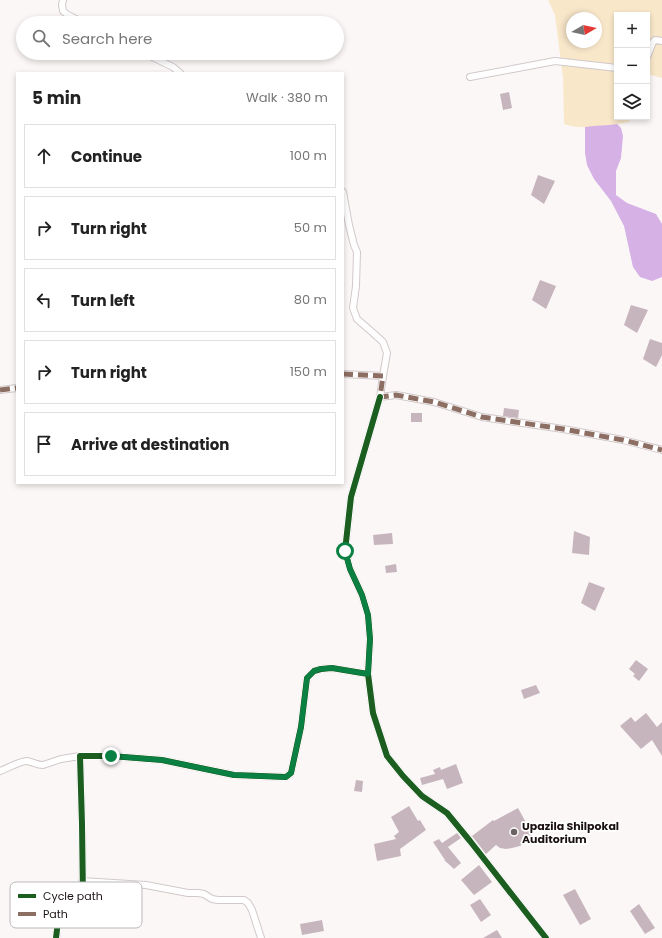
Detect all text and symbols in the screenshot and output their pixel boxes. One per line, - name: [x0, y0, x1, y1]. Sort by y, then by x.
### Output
- north arrow: [566, 12, 602, 48]
- map controls: [614, 12, 650, 120]
- button: +: [614, 12, 650, 48]
- search box: [16, 16, 344, 60]
- icon: search: [30, 27, 52, 49]
- text: Search here: [62, 28, 152, 49]
- button: −: [614, 48, 650, 84]
- button: layers: [614, 84, 650, 120]
- text: 5 min: [32, 86, 81, 110]
- text: Walk · 380 m: [246, 88, 328, 107]
- icon: ahead: [33, 145, 55, 167]
- text: Continue: [71, 146, 142, 167]
- text: 100 m: [290, 146, 327, 165]
- icon: right: [33, 217, 55, 239]
- text: Turn right: [71, 218, 147, 239]
- text: 50 m: [294, 218, 327, 237]
- icon: left: [33, 289, 55, 311]
- text: Turn left: [71, 290, 135, 311]
- text: 80 m: [294, 290, 327, 309]
- icon: right: [33, 361, 55, 383]
- text: Turn right: [71, 362, 147, 383]
- text: 150 m: [290, 362, 327, 381]
- icon: arrive: [33, 433, 55, 455]
- text: Arrive at destination: [71, 434, 229, 455]
- route start: [336, 542, 354, 560]
- route end: [102, 747, 120, 765]
- place label: Upazila Shilpokal Auditorium: [522, 818, 619, 847]
- marker: Upazila Shilpokal Auditorium: [509, 827, 519, 837]
- legend: [10, 882, 142, 928]
- text: Cycle path: [43, 888, 103, 904]
- text: Path: [43, 906, 68, 922]

